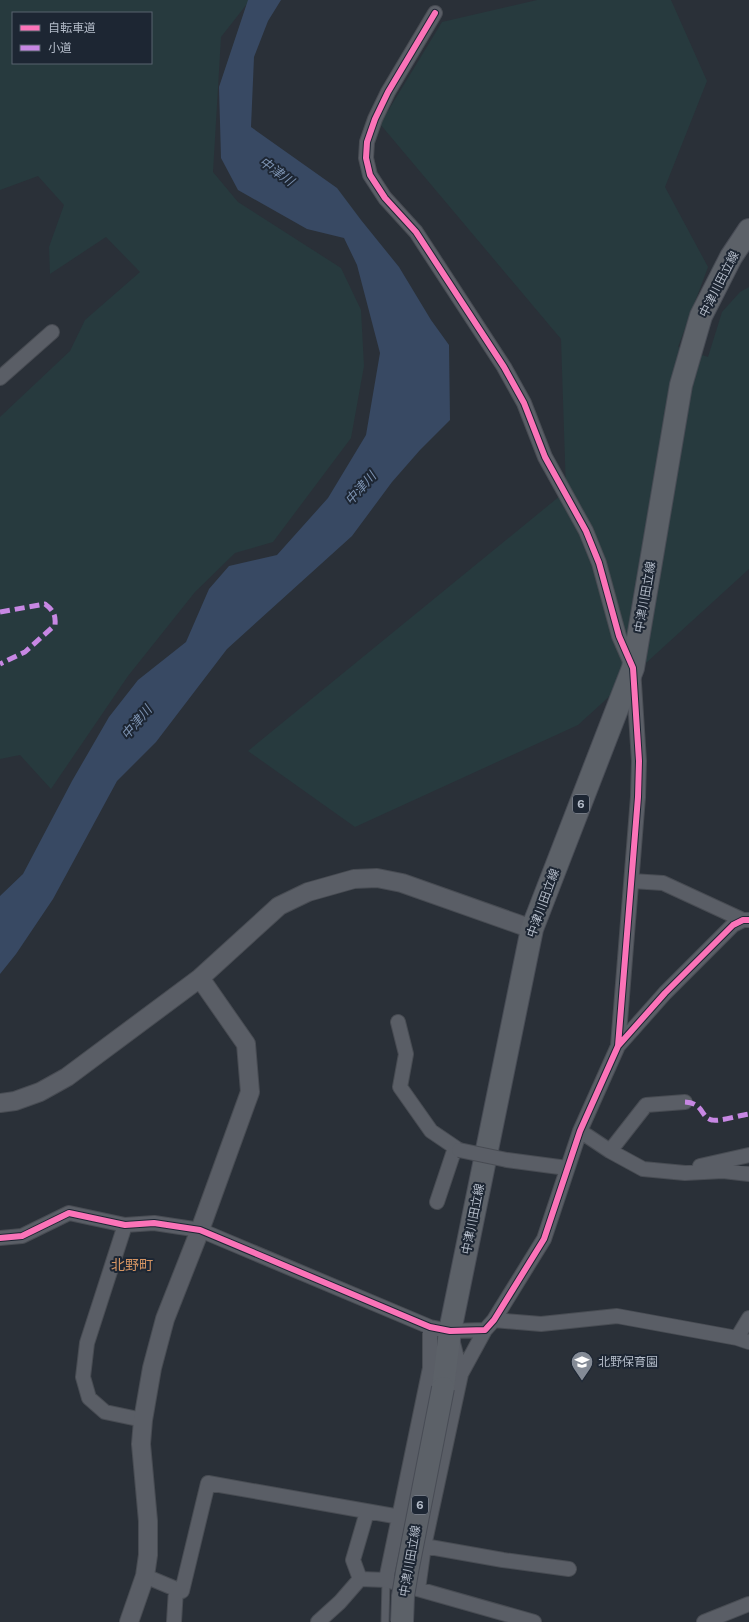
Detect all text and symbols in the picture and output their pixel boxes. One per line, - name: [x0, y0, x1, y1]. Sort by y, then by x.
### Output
- legend: [12, 12, 152, 64]
- text: 自転車道: [48, 21, 96, 35]
- text: 小道: [48, 41, 72, 55]
- water label: 中津川: [257, 154, 299, 190]
- street label: 中津川田立線: [696, 249, 742, 319]
- water label: 中津川: [342, 467, 380, 508]
- street label: 中津川田立線: [632, 560, 658, 634]
- water label: 中津川: [118, 701, 156, 742]
- road number: 6: [573, 795, 589, 813]
- street label: 中津川田立線: [524, 867, 562, 939]
- street label: 中津川田立線: [459, 1182, 487, 1256]
- district label: 北野町: [111, 1257, 153, 1273]
- school or university icon: 北野保育園: [569, 1349, 595, 1382]
- place label: 北野保育園: [598, 1355, 658, 1369]
- road number: 6: [412, 1496, 428, 1514]
- street label: 中津川田立線: [397, 1524, 423, 1598]

